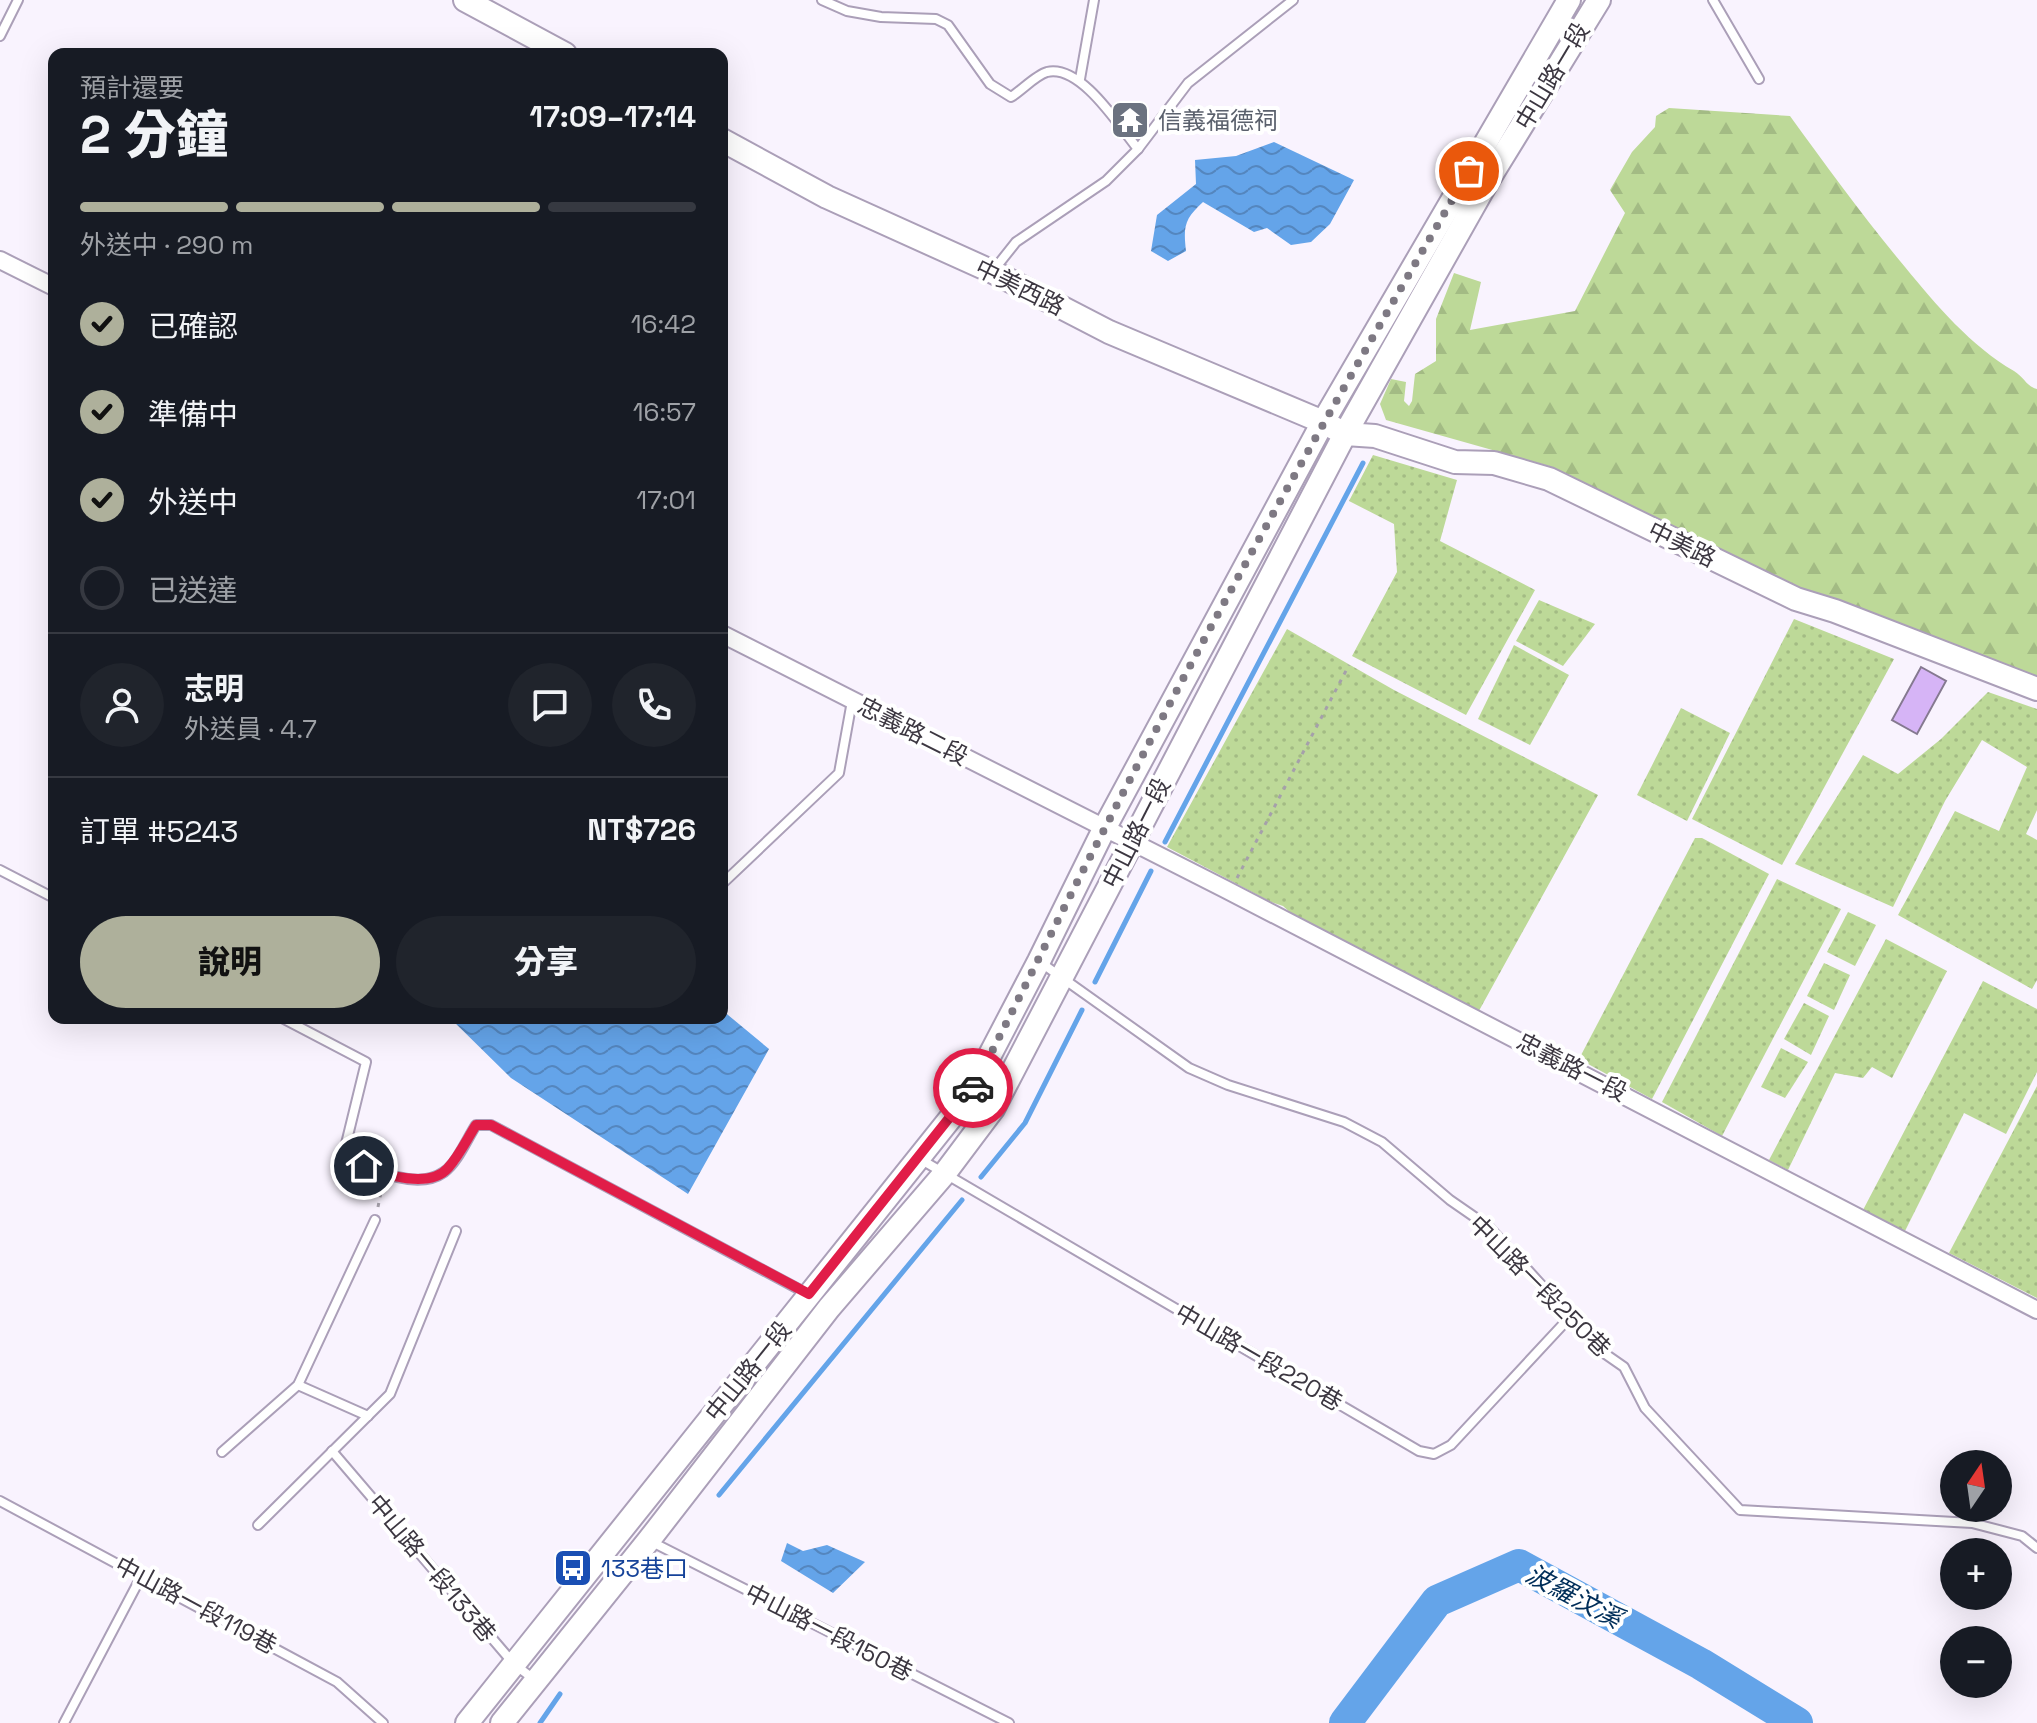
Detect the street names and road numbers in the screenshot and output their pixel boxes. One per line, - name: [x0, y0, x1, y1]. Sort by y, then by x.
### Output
- street label: 中山路一段: [1508, 17, 1596, 135]
- street label: 中美西路: [970, 252, 1070, 322]
- street label: 中美路: [1643, 514, 1721, 574]
- street label: 忠義路二段: [853, 690, 973, 772]
- street label: 中山路一段: [1095, 773, 1177, 893]
- street label: 忠義路一段: [1512, 1026, 1632, 1108]
- street label: 中山路一段250巷: [1462, 1208, 1618, 1364]
- street label: 中山路一段220巷: [1170, 1296, 1348, 1418]
- street label: 中山路一段: [698, 1315, 798, 1427]
- street label: 中山路一段133巷: [361, 1488, 503, 1648]
- street label: 中山路一段119巷: [110, 1549, 282, 1661]
- street label: 中山路一段150巷: [740, 1576, 918, 1688]

